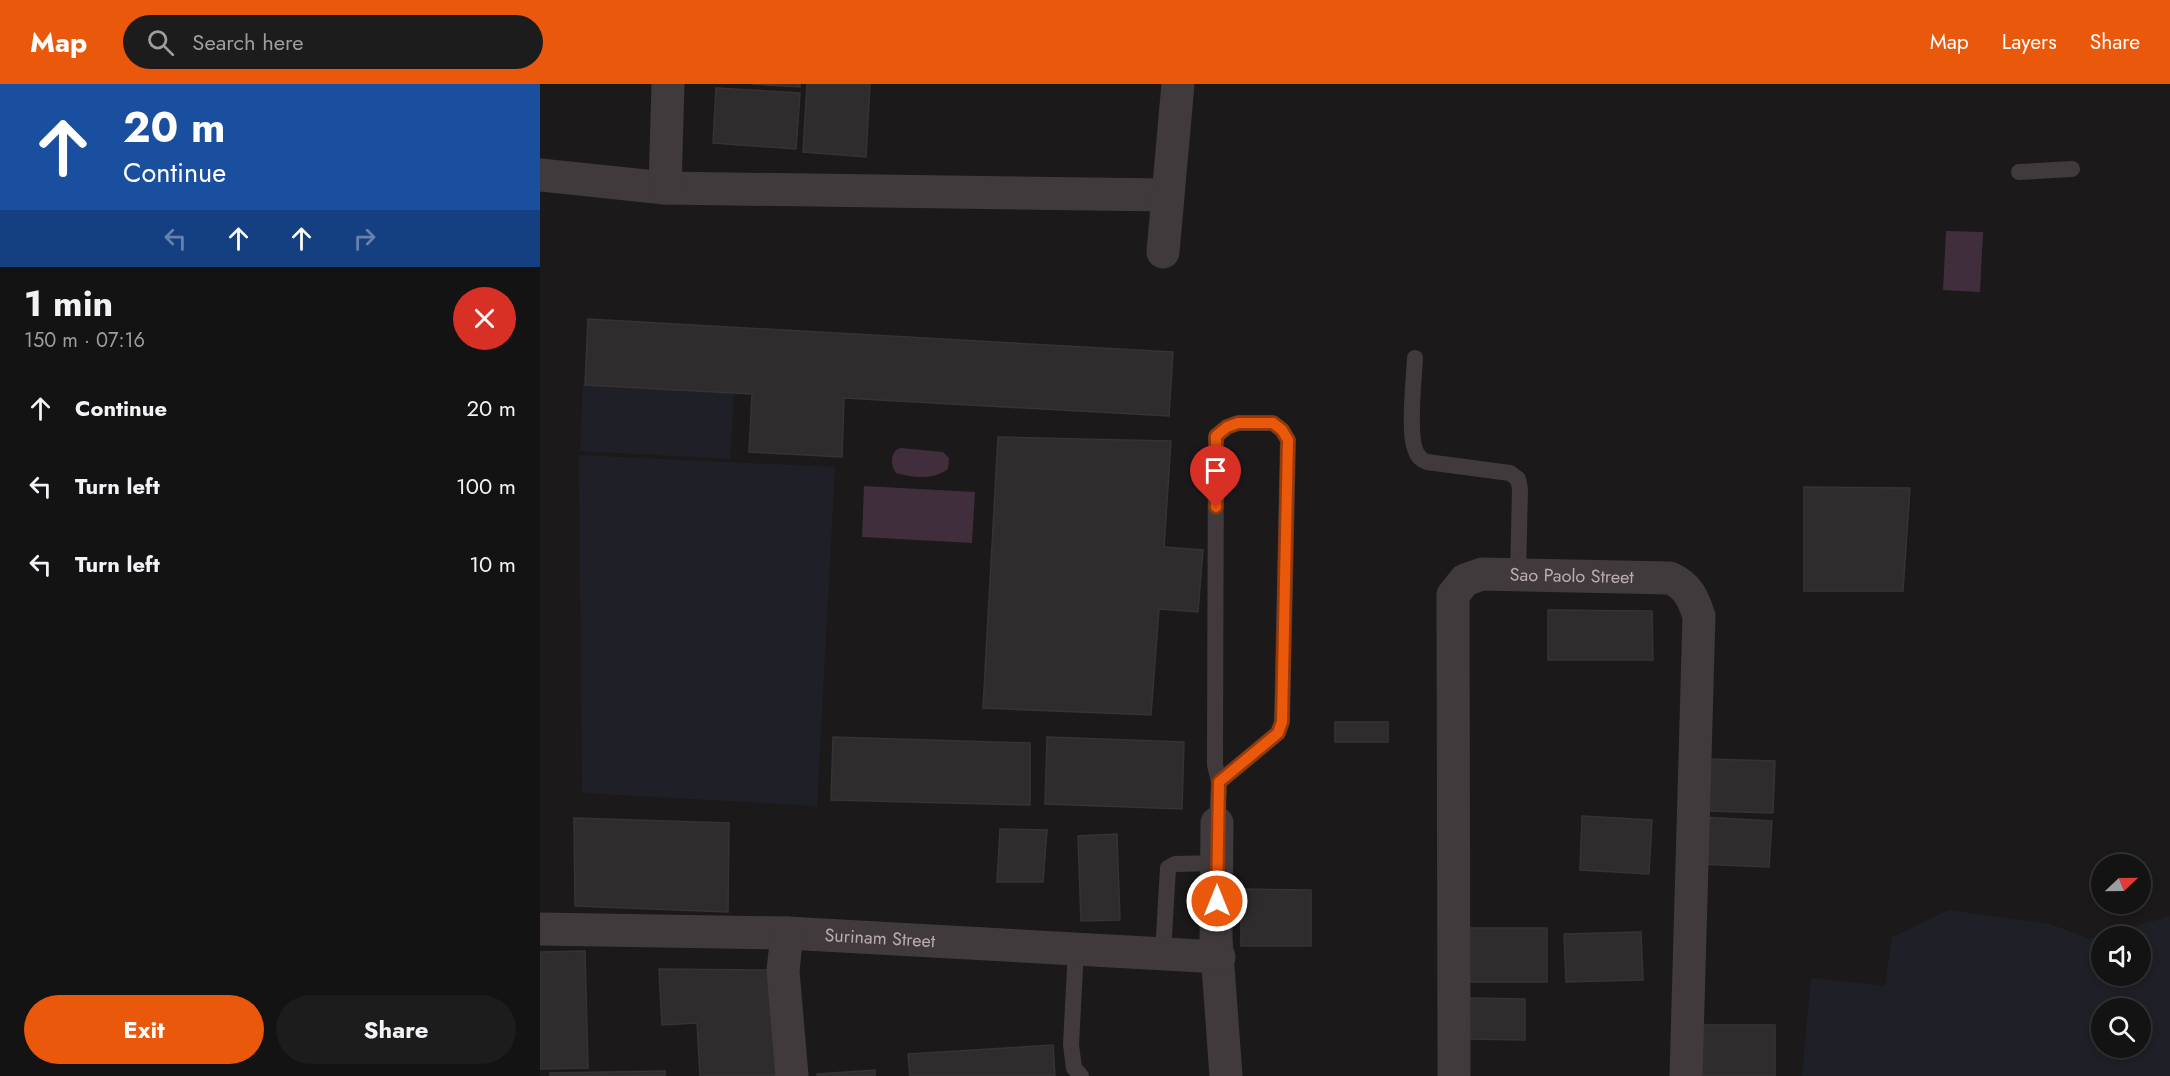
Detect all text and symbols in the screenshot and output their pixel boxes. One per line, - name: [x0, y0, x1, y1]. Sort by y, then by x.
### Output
- search box: [123, 15, 543, 69]
- text: Map: [30, 22, 87, 63]
- icon: search: [144, 26, 177, 59]
- text: Search here: [192, 26, 304, 58]
- text: Map: [1930, 27, 1969, 57]
- text: Layers: [2002, 27, 2057, 57]
- text: Share: [2090, 27, 2140, 57]
- text: 20 m: [123, 97, 225, 158]
- icon: ahead: [24, 108, 102, 186]
- text: Continue: [123, 153, 226, 192]
- icon: left: [159, 222, 192, 255]
- icon: ahead: [222, 222, 255, 255]
- icon: ahead: [285, 222, 318, 255]
- icon: right: [348, 222, 381, 255]
- text: 1 min: [24, 277, 113, 329]
- button: close: [453, 287, 516, 350]
- text: 150 m · 07:16: [24, 326, 145, 355]
- icon: ahead: [24, 392, 57, 425]
- text: Continue: [75, 392, 167, 424]
- text: 20 m: [467, 392, 516, 424]
- pin: [1190, 445, 1241, 507]
- icon: arrive: [1199, 454, 1232, 487]
- icon: left: [24, 470, 57, 503]
- text: Turn left: [75, 470, 160, 502]
- text: 100 m: [456, 470, 516, 502]
- icon: left: [24, 548, 57, 581]
- text: Turn left: [75, 548, 160, 580]
- text: 10 m: [469, 548, 516, 580]
- street label: Sao Paolo Street: [1509, 562, 1635, 590]
- north arrow: [2091, 854, 2151, 914]
- map controls: [2091, 854, 2151, 1058]
- position arrow: [1185, 869, 1249, 933]
- street label: Surinam Street: [824, 922, 937, 954]
- button: sound: [2091, 926, 2151, 986]
- button: Exit: [24, 995, 264, 1064]
- button: Share: [276, 995, 516, 1064]
- button: search: [2091, 998, 2151, 1058]

